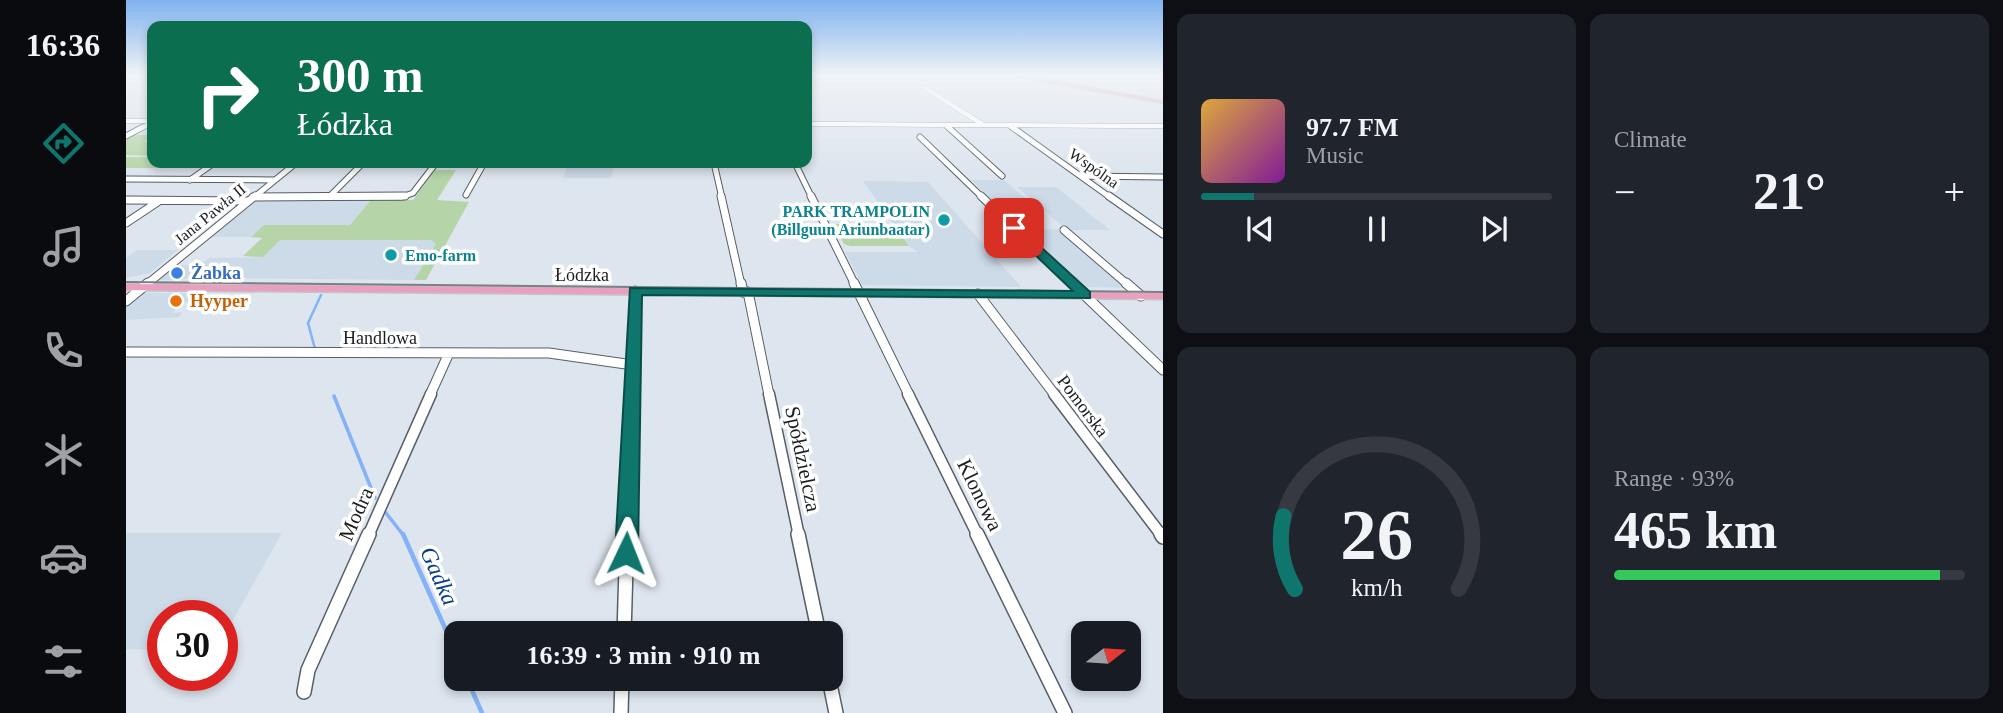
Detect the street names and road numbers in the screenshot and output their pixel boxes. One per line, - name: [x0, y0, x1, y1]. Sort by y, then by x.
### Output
- street label: Wspólna: [1065, 145, 1122, 192]
- street label: Jana Pawła II: [171, 180, 249, 248]
- street label: Łódzka: [555, 265, 609, 285]
- street label: Handlowa: [343, 328, 417, 348]
- street label: Pomorska: [1053, 371, 1113, 441]
- street label: Spółdzielcza: [780, 404, 826, 515]
- street label: Klonowa: [952, 455, 1008, 535]
- street label: Modra: [334, 483, 379, 544]

